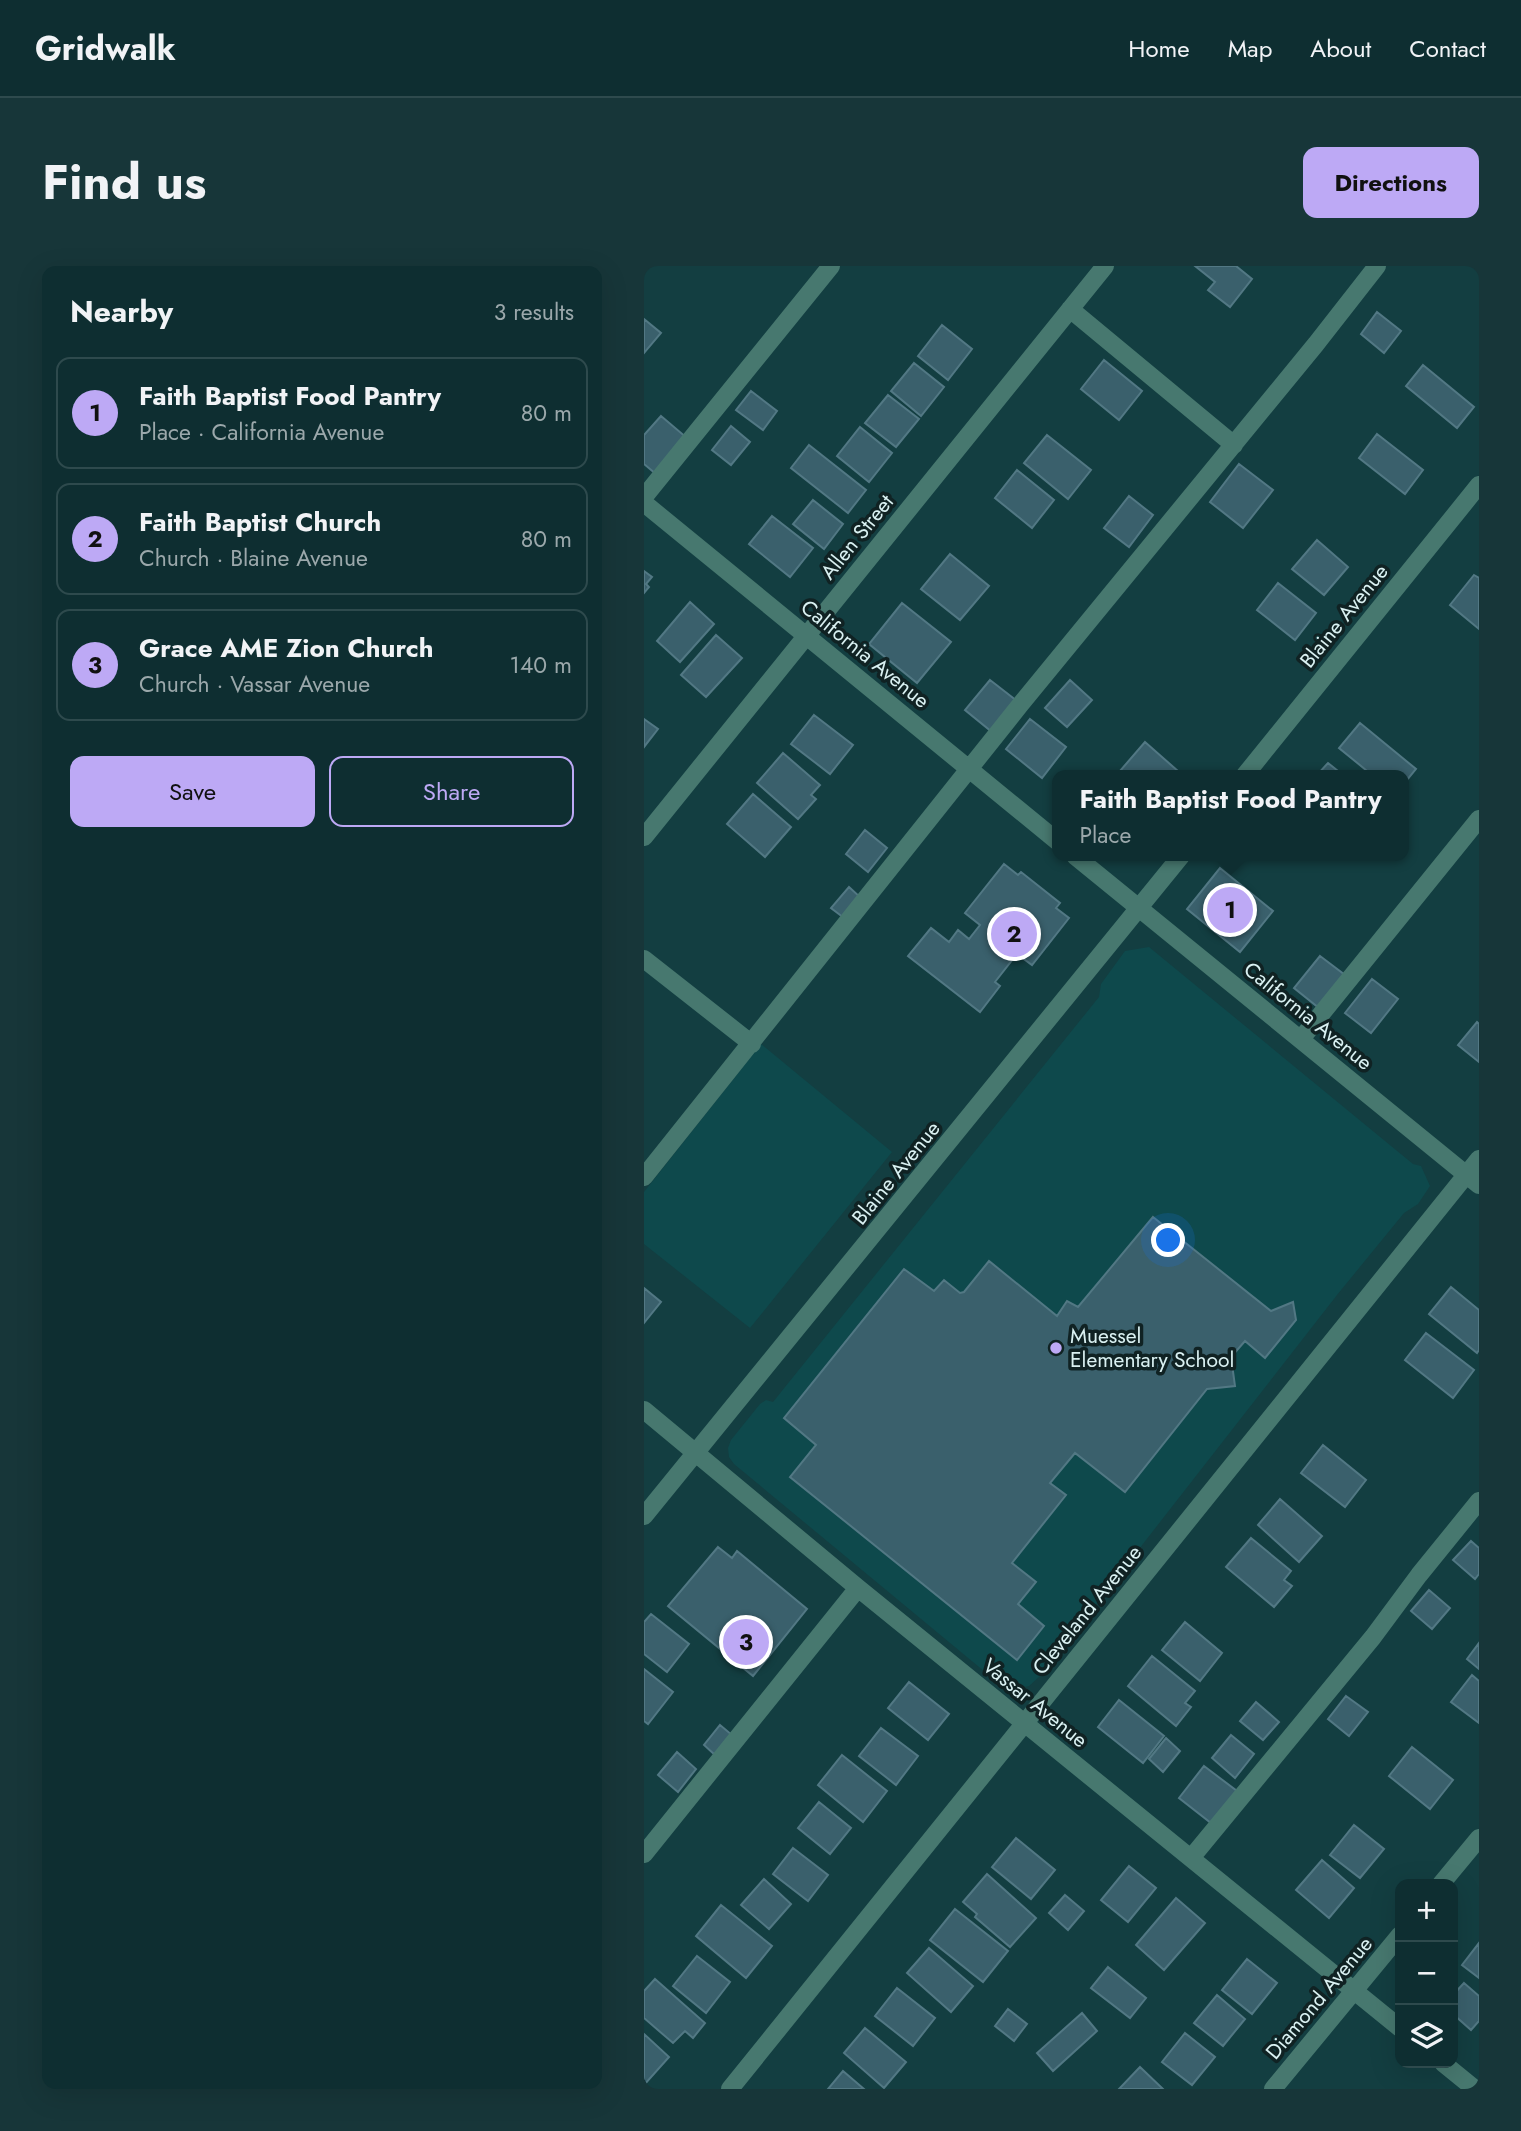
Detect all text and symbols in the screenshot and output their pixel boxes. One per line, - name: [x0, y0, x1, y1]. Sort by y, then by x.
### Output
- text: Gridwalk: [35, 25, 176, 72]
- text: Home: [1128, 31, 1190, 66]
- text: Map: [1228, 31, 1272, 66]
- text: About: [1310, 31, 1371, 66]
- text: Contact: [1409, 31, 1486, 66]
- text: Find us: [42, 147, 206, 217]
- button: Directions: [1303, 147, 1479, 218]
- text: Nearby: [70, 290, 173, 333]
- text: 3 results: [494, 295, 574, 329]
- text: Faith Baptist Food Pantry: [139, 377, 441, 415]
- text: 1: [89, 396, 101, 430]
- text: 80 m: [521, 396, 572, 430]
- text: Place · California Avenue: [139, 415, 384, 449]
- street label: Allen Street: [813, 488, 901, 586]
- text: Faith Baptist Church: [139, 503, 381, 541]
- text: 2: [87, 522, 103, 556]
- text: 80 m: [521, 522, 572, 556]
- text: Church · Blaine Avenue: [139, 541, 368, 575]
- street label: Blaine Avenue: [1293, 558, 1395, 674]
- street label: California Avenue: [794, 593, 936, 715]
- text: Grace AME Zion Church: [139, 629, 433, 667]
- text: 3: [88, 648, 102, 682]
- text: 140 m: [510, 648, 572, 682]
- text: Church · Vassar Avenue: [139, 667, 370, 701]
- button: Save: [70, 756, 315, 827]
- button: Share: [329, 756, 574, 827]
- popup: [1052, 770, 1409, 861]
- text: Faith Baptist Food Pantry: [1079, 780, 1382, 818]
- text: Place: [1079, 818, 1131, 852]
- pin: 1: [1207, 884, 1253, 936]
- pin: 2: [991, 908, 1037, 960]
- street label: California Avenue: [1237, 955, 1379, 1077]
- street label: Blaine Avenue: [845, 1115, 947, 1231]
- your location: [1151, 1223, 1185, 1257]
- place label: Muessel Elementary School: [1070, 1321, 1234, 1375]
- marker: Muessel Elementary School: [1048, 1340, 1064, 1356]
- street label: Cleveland Avenue: [1025, 1539, 1149, 1681]
- pin: 3: [723, 1616, 769, 1668]
- street label: Vassar Avenue: [976, 1651, 1094, 1755]
- map controls: [1395, 1879, 1458, 2068]
- button: +: [1395, 1879, 1458, 1942]
- street label: Diamond Avenue: [1259, 1930, 1380, 2066]
- button: −: [1395, 1942, 1458, 2005]
- button: layers: [1395, 2005, 1458, 2068]

